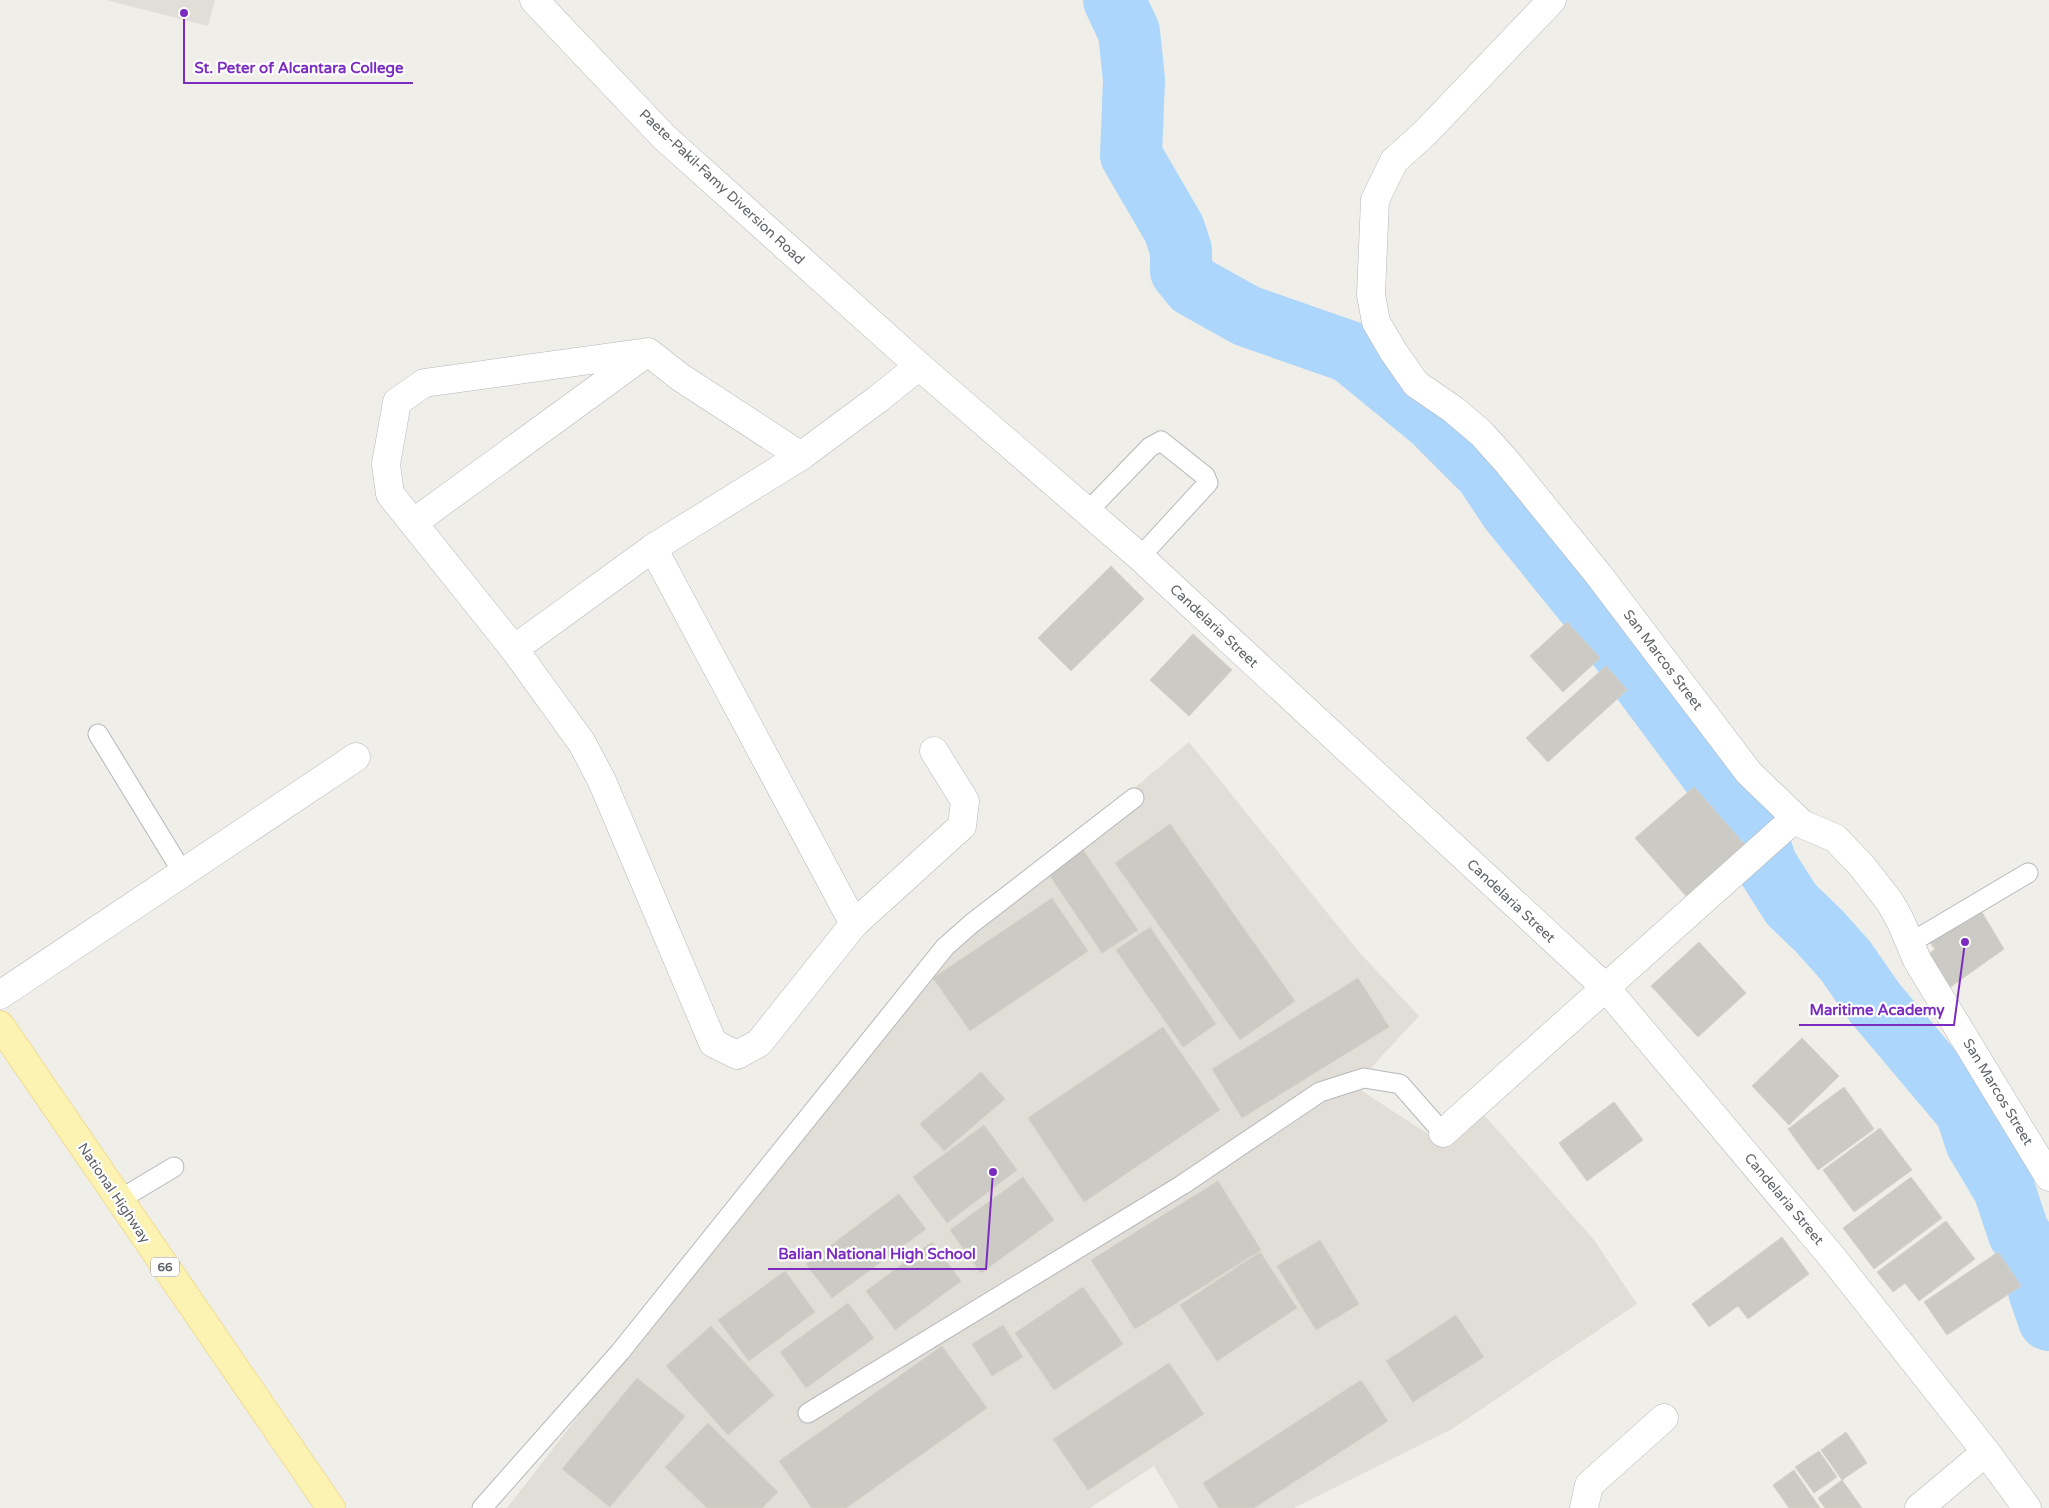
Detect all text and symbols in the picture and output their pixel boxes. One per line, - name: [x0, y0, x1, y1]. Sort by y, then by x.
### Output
- callout: St. Peter of Alcantara College: [184, 53, 413, 83]
- text: St. Peter of Alcantara College: [195, 59, 404, 78]
- street label: Paete-Pakil-Famy Diversion Road: [636, 106, 808, 268]
- street label: Candelaria Street: [1166, 581, 1262, 672]
- street label: San Marcos Street: [1620, 606, 1707, 714]
- street label: Candelaria Street: [1463, 856, 1559, 947]
- callout: Maritime Academy: [1799, 995, 1954, 1025]
- text: Maritime Academy: [1809, 1001, 1945, 1020]
- street label: San Marcos Street: [1959, 1036, 2037, 1149]
- street label: National Highway: [74, 1140, 154, 1247]
- street label: Candelaria Street: [1741, 1150, 1828, 1249]
- callout: Balian National High School: [768, 1239, 986, 1269]
- text: Balian National High School: [778, 1245, 976, 1264]
- road number: 66: [151, 1258, 179, 1276]

